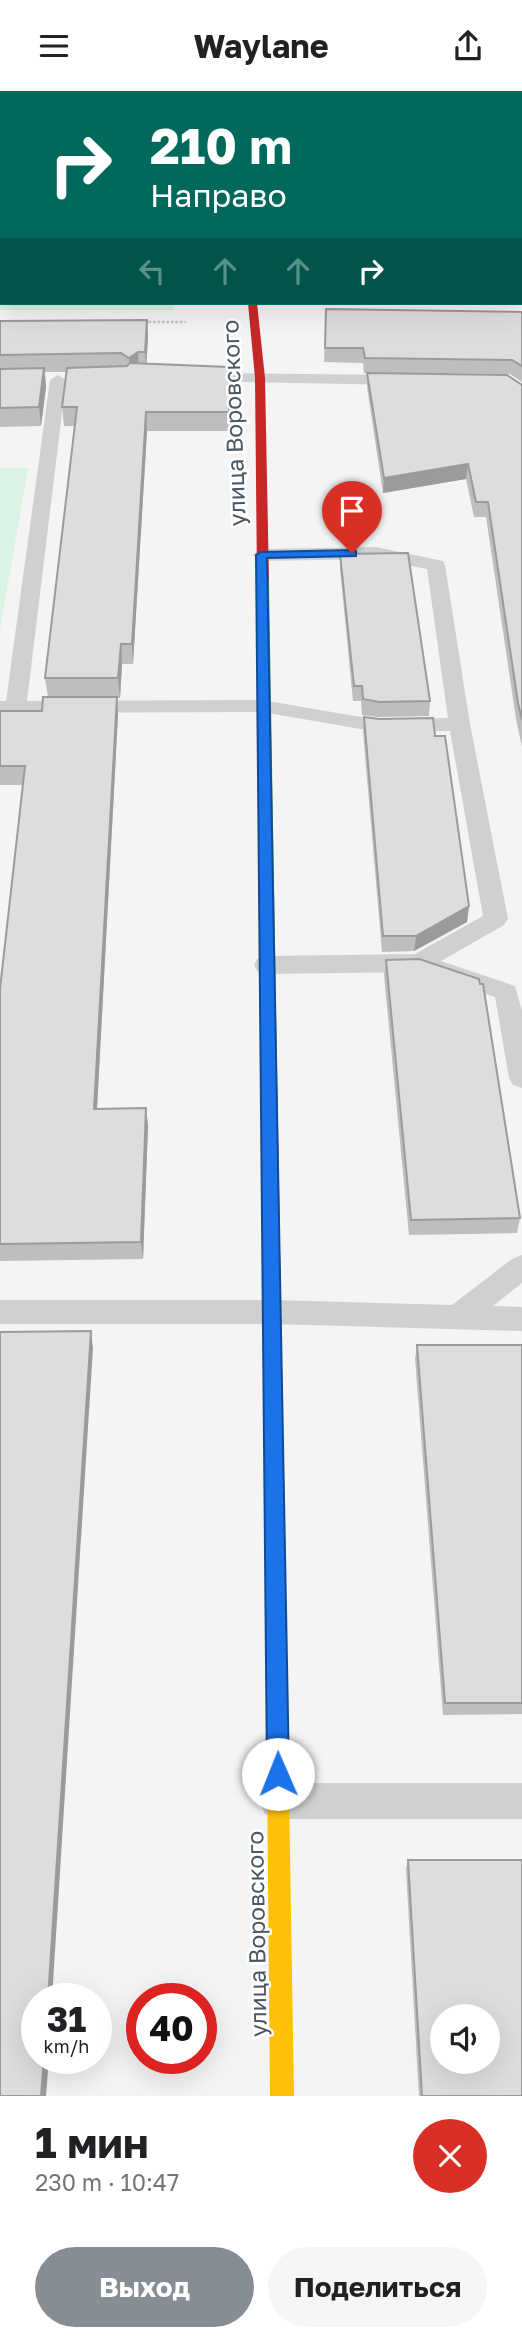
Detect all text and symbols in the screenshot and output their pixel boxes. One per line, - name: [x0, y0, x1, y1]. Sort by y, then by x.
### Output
- icon: menu: [35, 27, 73, 65]
- text: Waylane: [193, 27, 329, 65]
- icon: share: [449, 27, 487, 65]
- text: 210 m: [150, 116, 292, 175]
- icon: right: [35, 119, 126, 210]
- text: Направо: [150, 176, 287, 214]
- icon: left: [133, 252, 171, 290]
- icon: ahead: [206, 252, 244, 290]
- icon: ahead: [279, 252, 317, 290]
- icon: right: [352, 252, 390, 290]
- street label: улица Воровского: [215, 319, 251, 527]
- pin: [322, 481, 382, 553]
- icon: arrive: [333, 492, 371, 530]
- position arrow: [241, 1737, 315, 1811]
- street label: улица Воровского: [240, 1831, 272, 2038]
- speed limit sign: 40: [126, 1983, 217, 2074]
- text: 31: [47, 1998, 86, 2040]
- map controls: [430, 2004, 500, 2074]
- button: sound: [430, 2004, 500, 2074]
- text: km/h: [44, 2035, 89, 2057]
- text: 1 мин: [35, 2117, 149, 2167]
- button: close: [413, 2119, 487, 2193]
- text: 230 m · 10:47: [35, 2168, 179, 2196]
- button: Выход: [35, 2247, 254, 2327]
- button: Поделиться: [268, 2247, 487, 2327]

